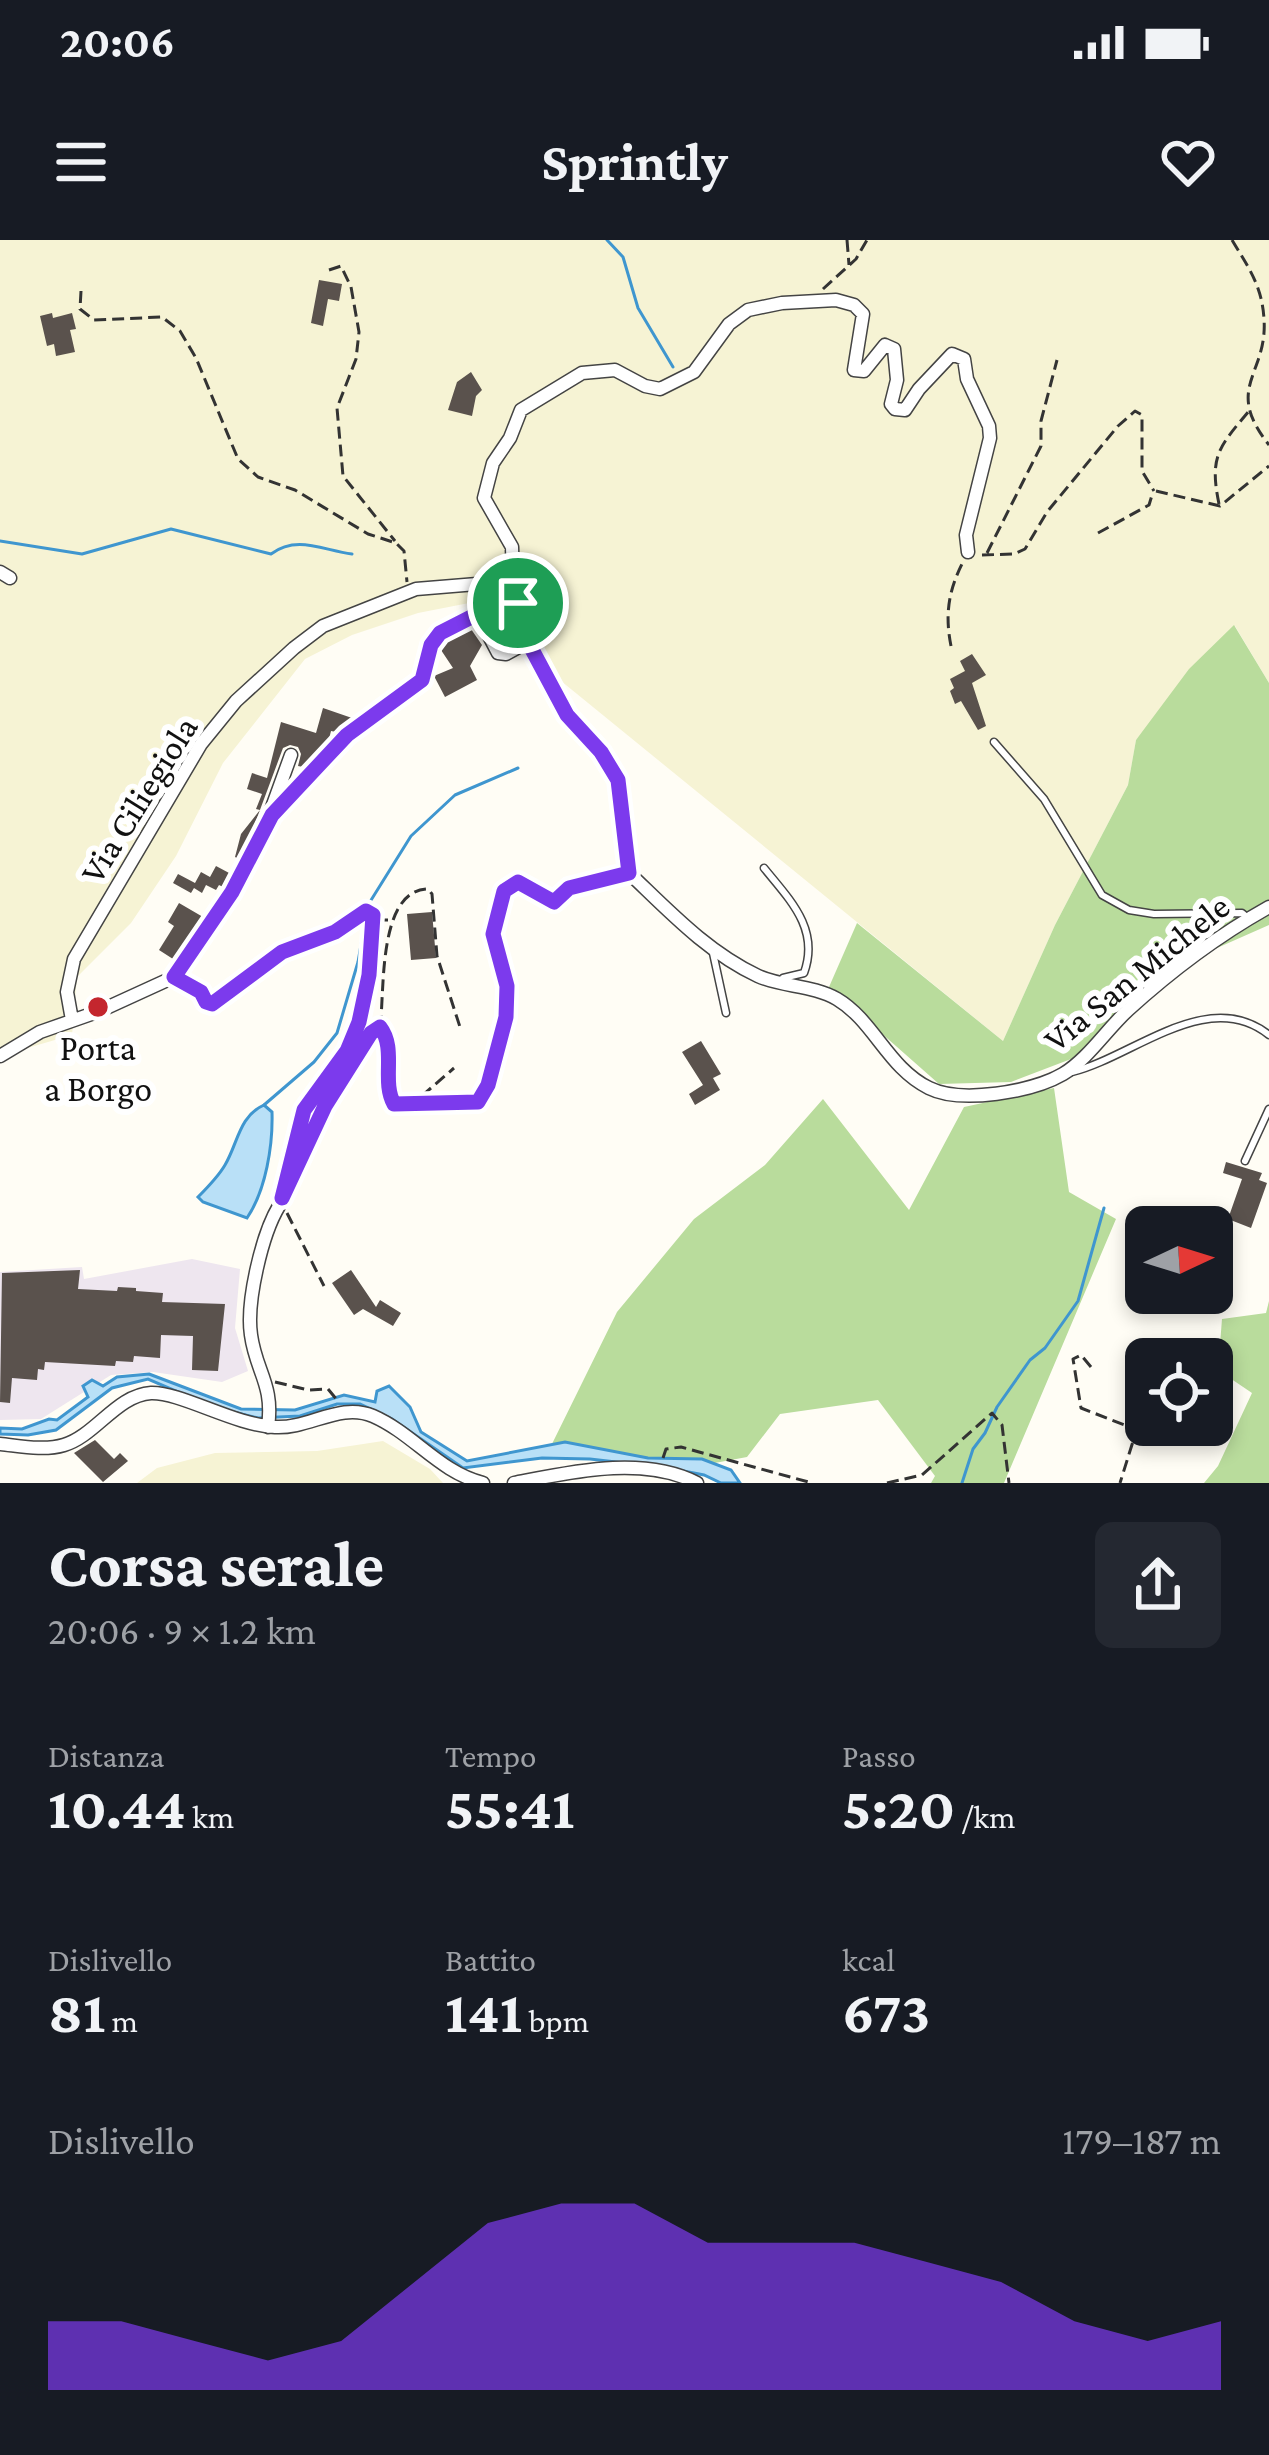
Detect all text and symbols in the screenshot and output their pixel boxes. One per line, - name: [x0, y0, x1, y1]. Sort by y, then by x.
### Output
- text: 20:06: [60, 17, 175, 67]
- icon: menu: [48, 129, 114, 195]
- icon: heart: [1155, 129, 1221, 195]
- text: Sprintly: [541, 132, 728, 192]
- pin: [467, 552, 569, 654]
- icon: arrive: [485, 570, 551, 636]
- street label: Via Ciliegiola: [72, 709, 206, 890]
- street label: Via San Michele: [1036, 886, 1237, 1060]
- marker: Porta a Borgo: [85, 994, 111, 1020]
- place label: Porta a Borgo: [44, 1028, 152, 1109]
- north arrow: [1125, 1206, 1233, 1314]
- map controls: [1125, 1206, 1233, 1446]
- button: locate: [1125, 1338, 1233, 1446]
- button: share: [1095, 1522, 1221, 1648]
- text: Corsa serale: [48, 1527, 384, 1600]
- text: 20:06 · 9 × 1.2 km: [48, 1609, 316, 1652]
- text: Distanza: [48, 1737, 165, 1774]
- text: Tempo: [445, 1737, 536, 1774]
- text: Passo: [842, 1737, 916, 1774]
- text: 10.44: [48, 1774, 186, 1841]
- text: 55:41: [445, 1774, 574, 1841]
- text: 5:20: [842, 1774, 955, 1841]
- text: km: [186, 1798, 234, 1835]
- text: /km: [955, 1798, 1015, 1835]
- text: Dislivello: [48, 1941, 172, 1978]
- text: Battito: [445, 1941, 536, 1978]
- text: kcal: [842, 1941, 895, 1978]
- text: 81: [48, 1978, 105, 2045]
- text: 141: [445, 1978, 522, 2045]
- text: 673: [842, 1978, 930, 2045]
- text: m: [105, 2002, 138, 2039]
- text: bpm: [522, 2002, 589, 2039]
- text: Dislivello: [48, 2119, 195, 2162]
- text: 179–187 m: [1062, 2119, 1221, 2162]

